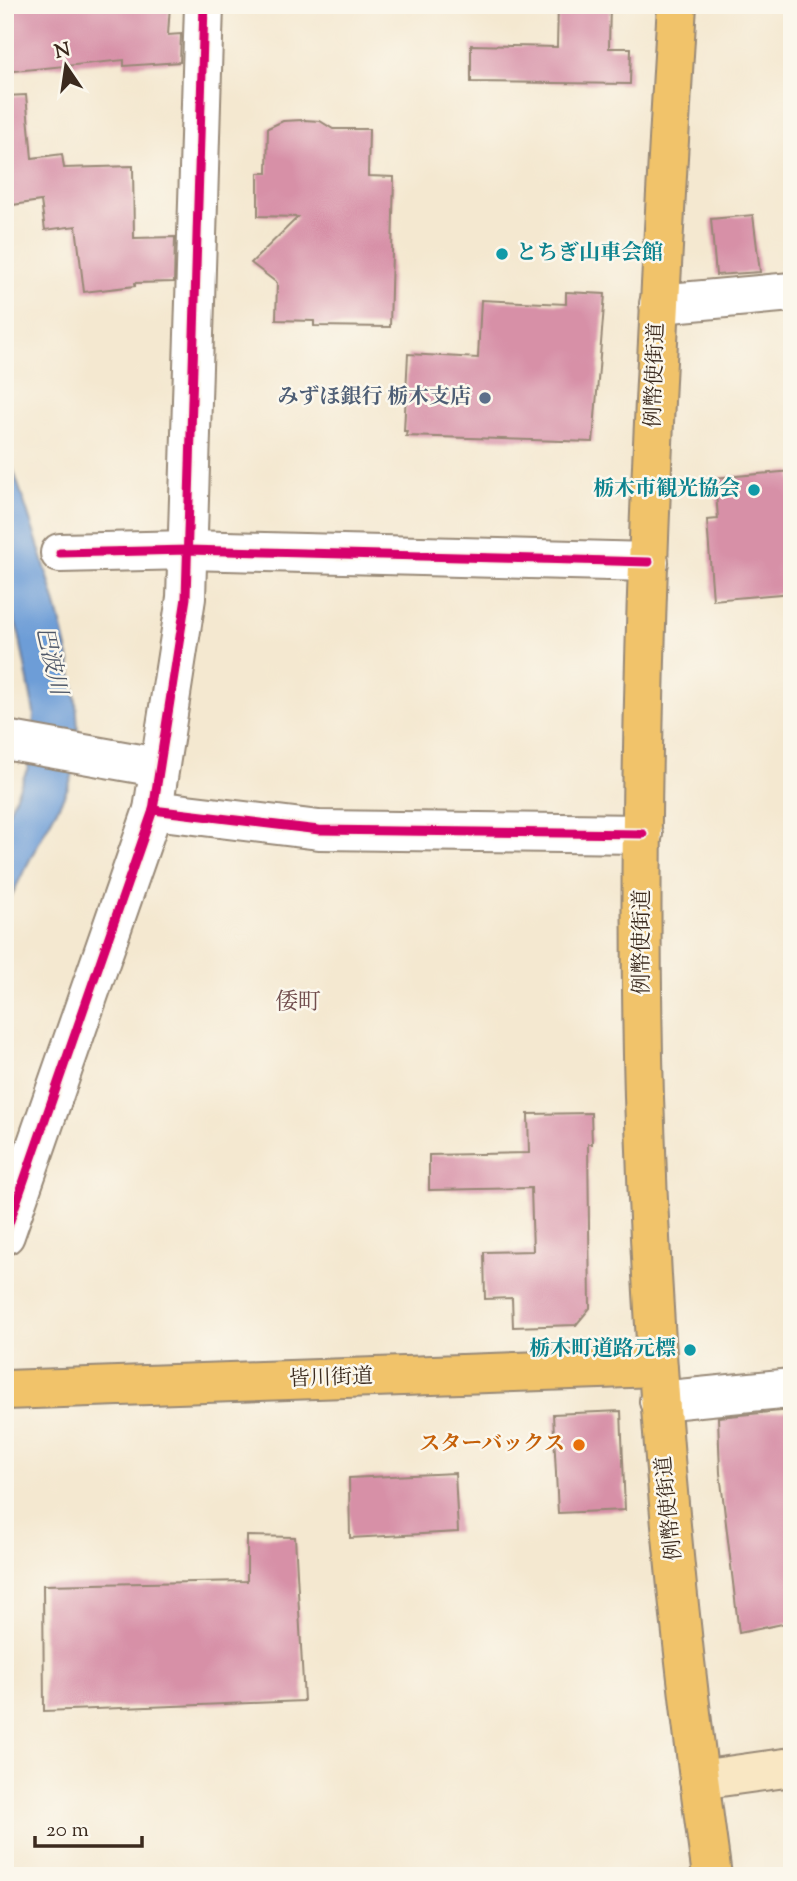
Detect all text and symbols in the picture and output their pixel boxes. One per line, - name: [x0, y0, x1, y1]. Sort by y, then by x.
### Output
- north arrow: [32, 32, 102, 102]
- text: N: [52, 37, 73, 67]
- place label: とちぎ山車会館: [516, 239, 663, 269]
- marker: とちぎ山車会館: [494, 246, 510, 262]
- street label: 例幣使街道: [639, 322, 673, 428]
- place label: みずほ銀行 栃木支店: [278, 383, 471, 413]
- marker: みずほ銀行 栃木支店: [477, 390, 493, 406]
- place label: 栃木市観光協会: [593, 475, 740, 505]
- marker: 栃木市観光協会: [746, 482, 762, 498]
- water label: 巴波川: [26, 624, 75, 701]
- street label: 例幣使街道: [628, 890, 658, 995]
- district label: 倭町: [275, 987, 321, 1020]
- place label: 栃木町道路元標: [529, 1335, 676, 1365]
- marker: 栃木町道路元標: [682, 1342, 698, 1358]
- street label: 皆川街道: [289, 1363, 373, 1395]
- place label: スターバックス: [419, 1430, 565, 1460]
- marker: スターバックス: [571, 1437, 587, 1453]
- street label: 例幣使街道: [650, 1454, 690, 1562]
- scale bar: [35, 1804, 142, 1848]
- text: 20 m: [46, 1816, 89, 1846]

